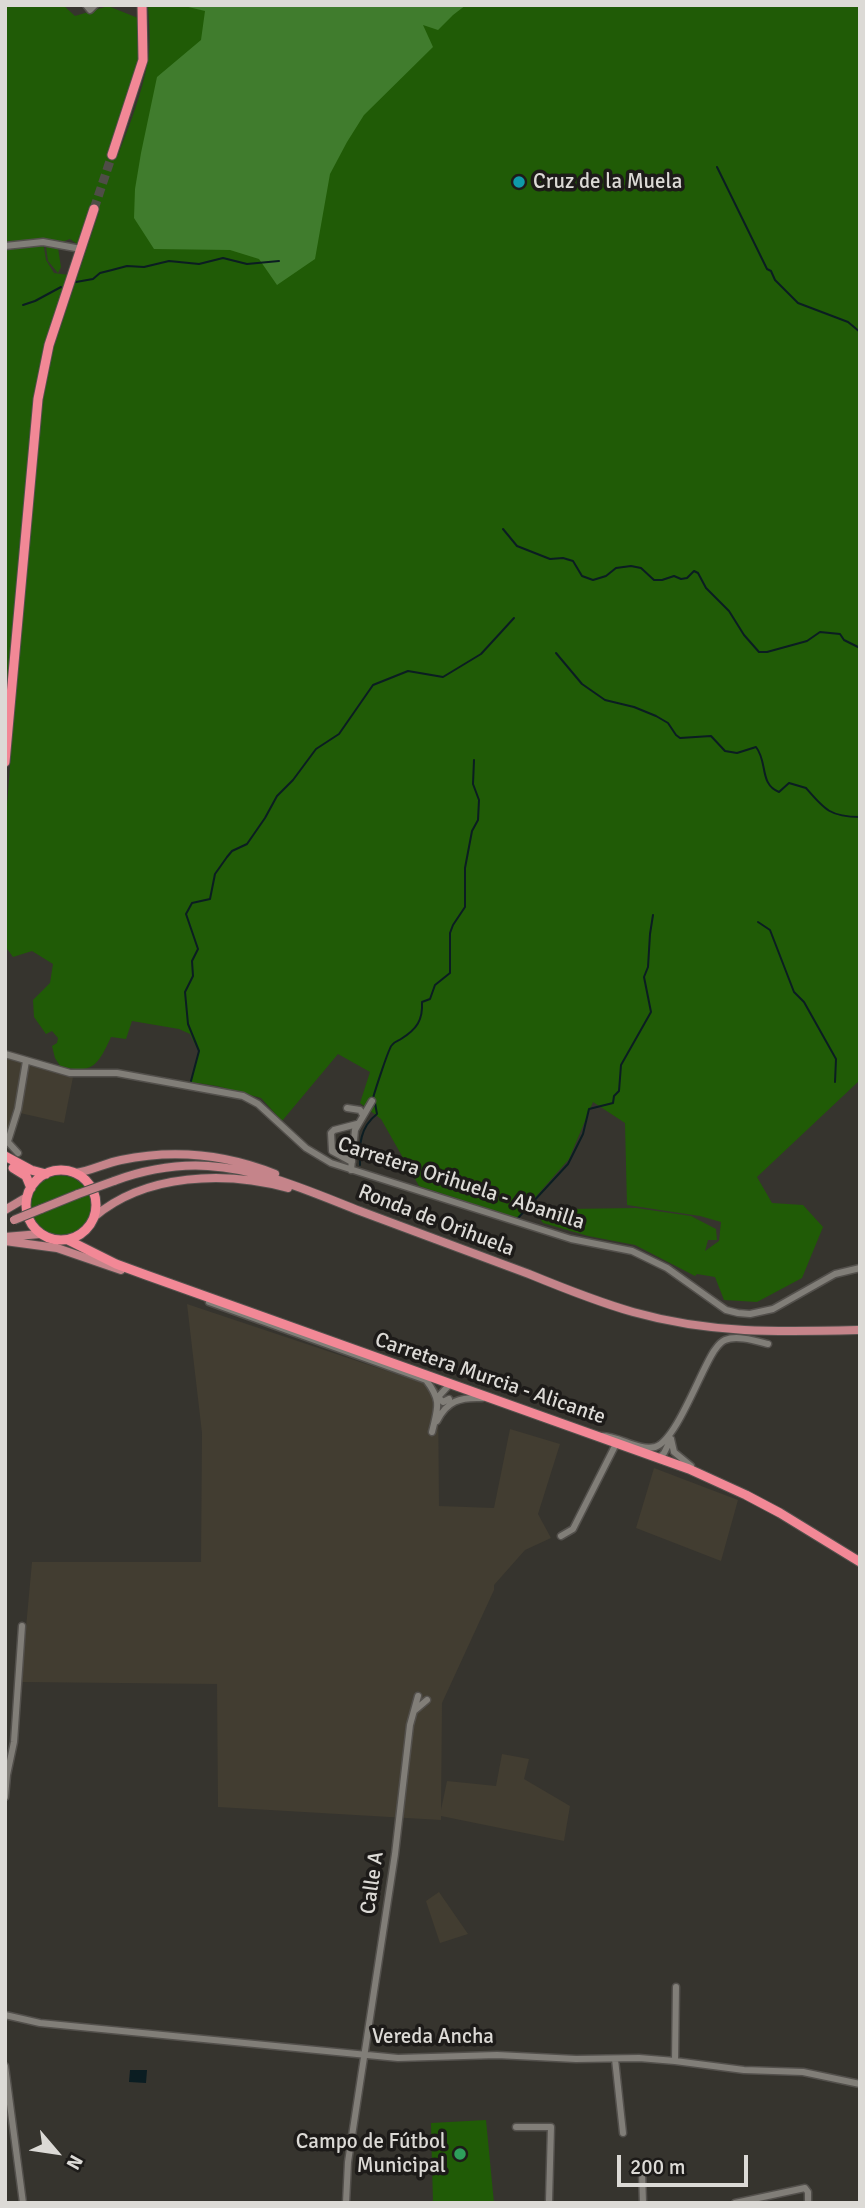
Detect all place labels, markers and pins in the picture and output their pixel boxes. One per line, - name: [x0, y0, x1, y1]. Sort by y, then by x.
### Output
- place label: Cruz de la Muela: [533, 169, 682, 195]
- marker: Cruz de la Muela: [511, 174, 527, 190]
- place label: Campo de Fútbol Municipal: [296, 2129, 446, 2179]
- marker: Campo de Fútbol Municipal: [452, 2146, 468, 2162]

